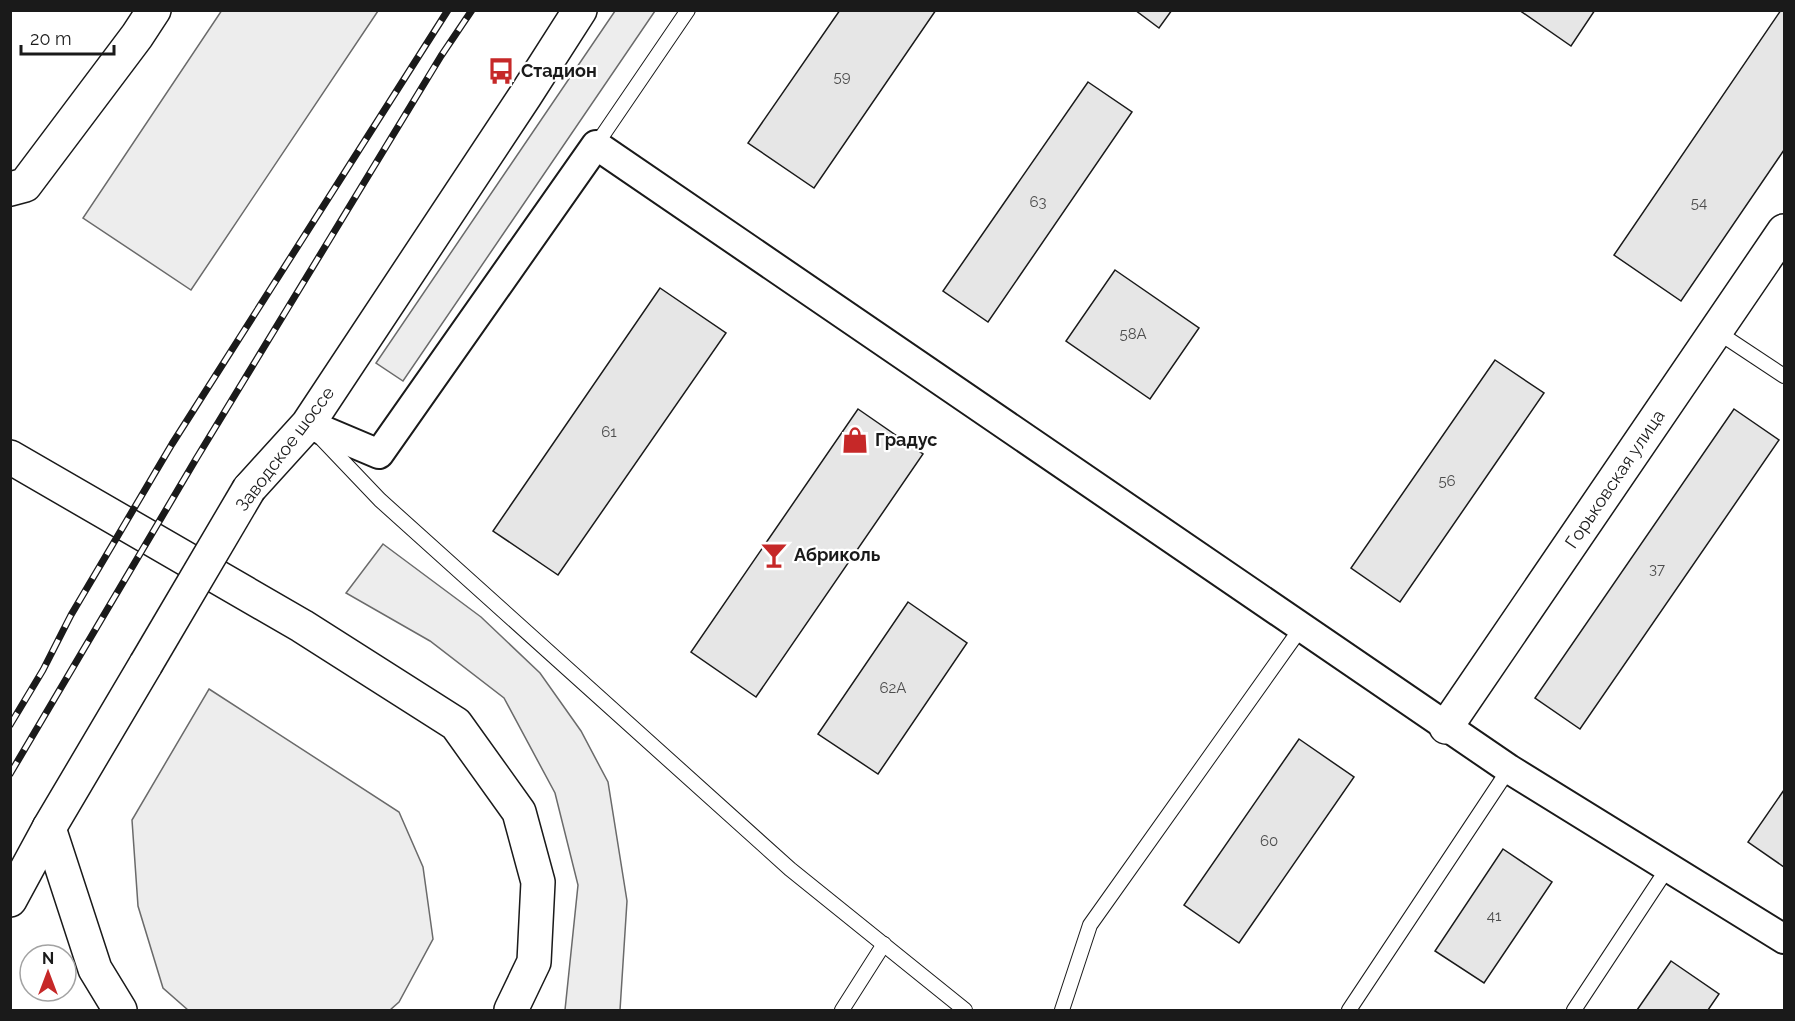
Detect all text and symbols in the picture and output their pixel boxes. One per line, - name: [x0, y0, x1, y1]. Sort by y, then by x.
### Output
- scale bar: [21, 18, 114, 56]
- text: 20 m: [30, 28, 72, 49]
- bus stop icon: Стадион: [486, 56, 516, 86]
- place label: Стадион: [521, 60, 597, 81]
- house number: 59: [834, 68, 851, 86]
- house number: 63: [1029, 193, 1047, 211]
- house number: 54: [1691, 194, 1707, 212]
- house number: 58А: [1119, 325, 1147, 343]
- street label: Заводское шоссе: [231, 382, 338, 515]
- street label: Горьковская улица: [1560, 406, 1669, 552]
- house number: 61: [601, 423, 617, 441]
- shop icon: Градус: [840, 425, 870, 455]
- place label: Градус: [875, 429, 938, 450]
- house number: 56: [1438, 472, 1456, 490]
- bar icon: Абриколь: [759, 540, 789, 570]
- place label: Абриколь: [794, 544, 881, 565]
- house number: 37: [1649, 560, 1665, 578]
- house number: 62А: [879, 679, 907, 697]
- house number: 60: [1260, 832, 1278, 850]
- house number: 41: [1487, 907, 1502, 925]
- north arrow: [18, 943, 78, 1003]
- text: N: [42, 949, 54, 968]

